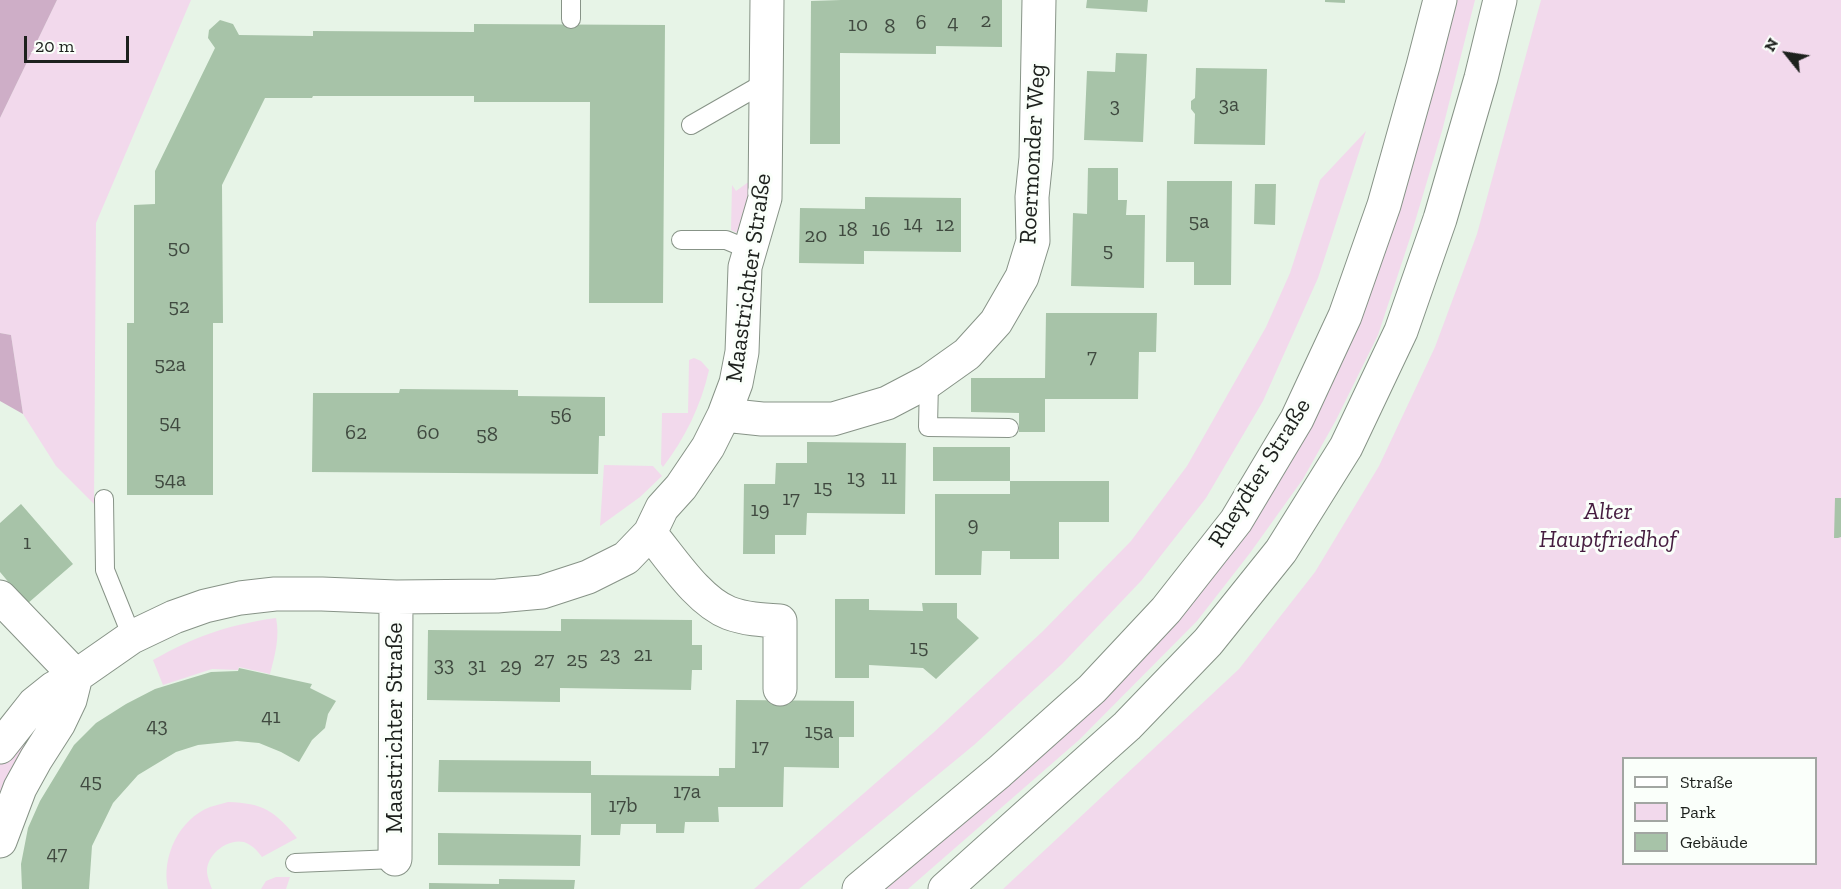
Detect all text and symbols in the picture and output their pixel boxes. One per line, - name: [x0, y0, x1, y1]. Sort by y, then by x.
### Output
- house number: 2: [981, 8, 991, 34]
- house number: 6: [915, 10, 927, 36]
- house number: 4: [947, 10, 959, 36]
- house number: 10: [848, 12, 868, 38]
- house number: 8: [884, 14, 896, 40]
- scale bar: [27, 24, 132, 62]
- north arrow: [1757, 24, 1817, 84]
- text: 20 m: [35, 35, 74, 57]
- text: N: [1760, 35, 1782, 55]
- street label: Roermonder Weg: [1014, 63, 1052, 245]
- house number: 3a: [1219, 92, 1239, 118]
- house number: 3: [1110, 93, 1120, 119]
- street label: Maastrichter Straße: [720, 172, 778, 384]
- house number: 5a: [1189, 209, 1209, 235]
- house number: 14: [903, 211, 923, 237]
- house number: 12: [936, 212, 954, 238]
- house number: 18: [838, 217, 858, 243]
- house number: 16: [871, 217, 891, 243]
- house number: 20: [805, 223, 827, 249]
- house number: 50: [168, 235, 190, 261]
- house number: 5: [1103, 238, 1113, 264]
- house number: 52: [168, 294, 190, 320]
- house number: 7: [1087, 344, 1097, 370]
- house number: 52a: [154, 352, 186, 378]
- street label: Rheydter Straße: [1203, 393, 1317, 553]
- house number: 56: [550, 403, 572, 429]
- house number: 54: [159, 410, 181, 436]
- house number: 62: [345, 420, 367, 446]
- house number: 60: [416, 420, 440, 446]
- house number: 58: [476, 422, 498, 448]
- house number: 13: [847, 465, 865, 491]
- house number: 11: [881, 465, 897, 491]
- house number: 54a: [154, 467, 186, 493]
- house number: 15: [814, 475, 832, 501]
- house number: 17: [782, 486, 800, 512]
- house number: 19: [750, 497, 770, 523]
- park label: Alter Hauptfriedhof: [1539, 498, 1677, 554]
- house number: 9: [967, 512, 979, 538]
- house number: 1: [23, 530, 31, 556]
- street label: Maastrichter Straße: [381, 623, 409, 833]
- house number: 15: [910, 635, 928, 661]
- house number: 23: [599, 642, 621, 668]
- house number: 21: [634, 642, 652, 668]
- house number: 27: [534, 647, 554, 673]
- house number: 25: [566, 647, 588, 673]
- house number: 33: [434, 652, 454, 678]
- house number: 31: [468, 653, 486, 679]
- house number: 29: [500, 653, 522, 679]
- house number: 41: [261, 704, 281, 730]
- house number: 43: [146, 713, 168, 739]
- house number: 15a: [805, 719, 833, 745]
- house number: 17: [751, 734, 769, 760]
- legend: [1622, 757, 1817, 865]
- house number: 45: [80, 769, 102, 795]
- text: Straße: [1680, 771, 1733, 793]
- house number: 17a: [673, 779, 701, 805]
- house number: 17b: [609, 793, 637, 819]
- text: Park: [1680, 801, 1716, 823]
- text: Gebäude: [1680, 831, 1748, 853]
- house number: 47: [47, 841, 67, 867]

